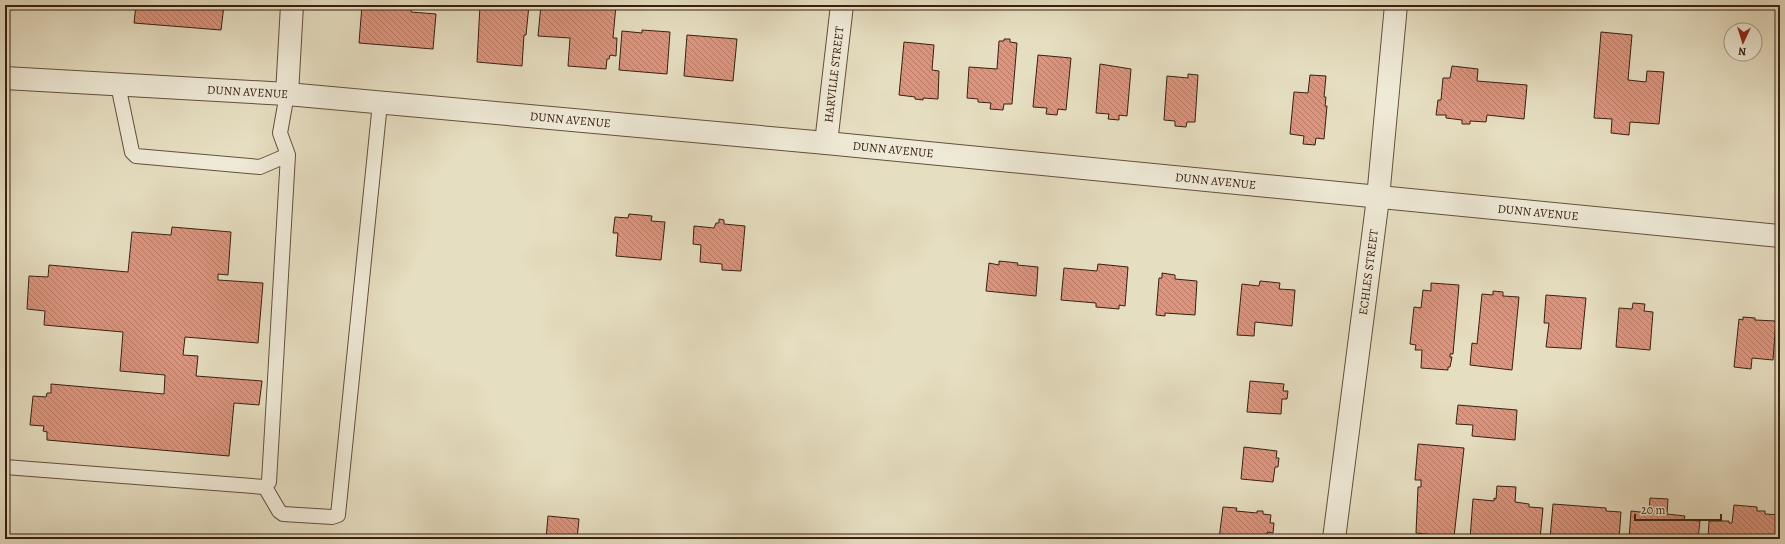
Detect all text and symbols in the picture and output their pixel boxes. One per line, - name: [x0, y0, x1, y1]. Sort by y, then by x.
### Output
- north arrow: [1723, 22, 1763, 62]
- street label: HARVILLE STREET: [820, 25, 848, 123]
- text: N: [1738, 44, 1747, 59]
- street label: DUNN AVENUE: [207, 81, 289, 102]
- street label: DUNN AVENUE: [529, 108, 612, 131]
- street label: DUNN AVENUE: [852, 138, 934, 161]
- street label: DUNN AVENUE: [1174, 169, 1257, 193]
- street label: DUNN AVENUE: [1497, 201, 1579, 224]
- street label: ECHLES STREET: [1355, 228, 1382, 316]
- scale bar: [1635, 496, 1721, 522]
- text: 20 m: [1641, 502, 1665, 518]

